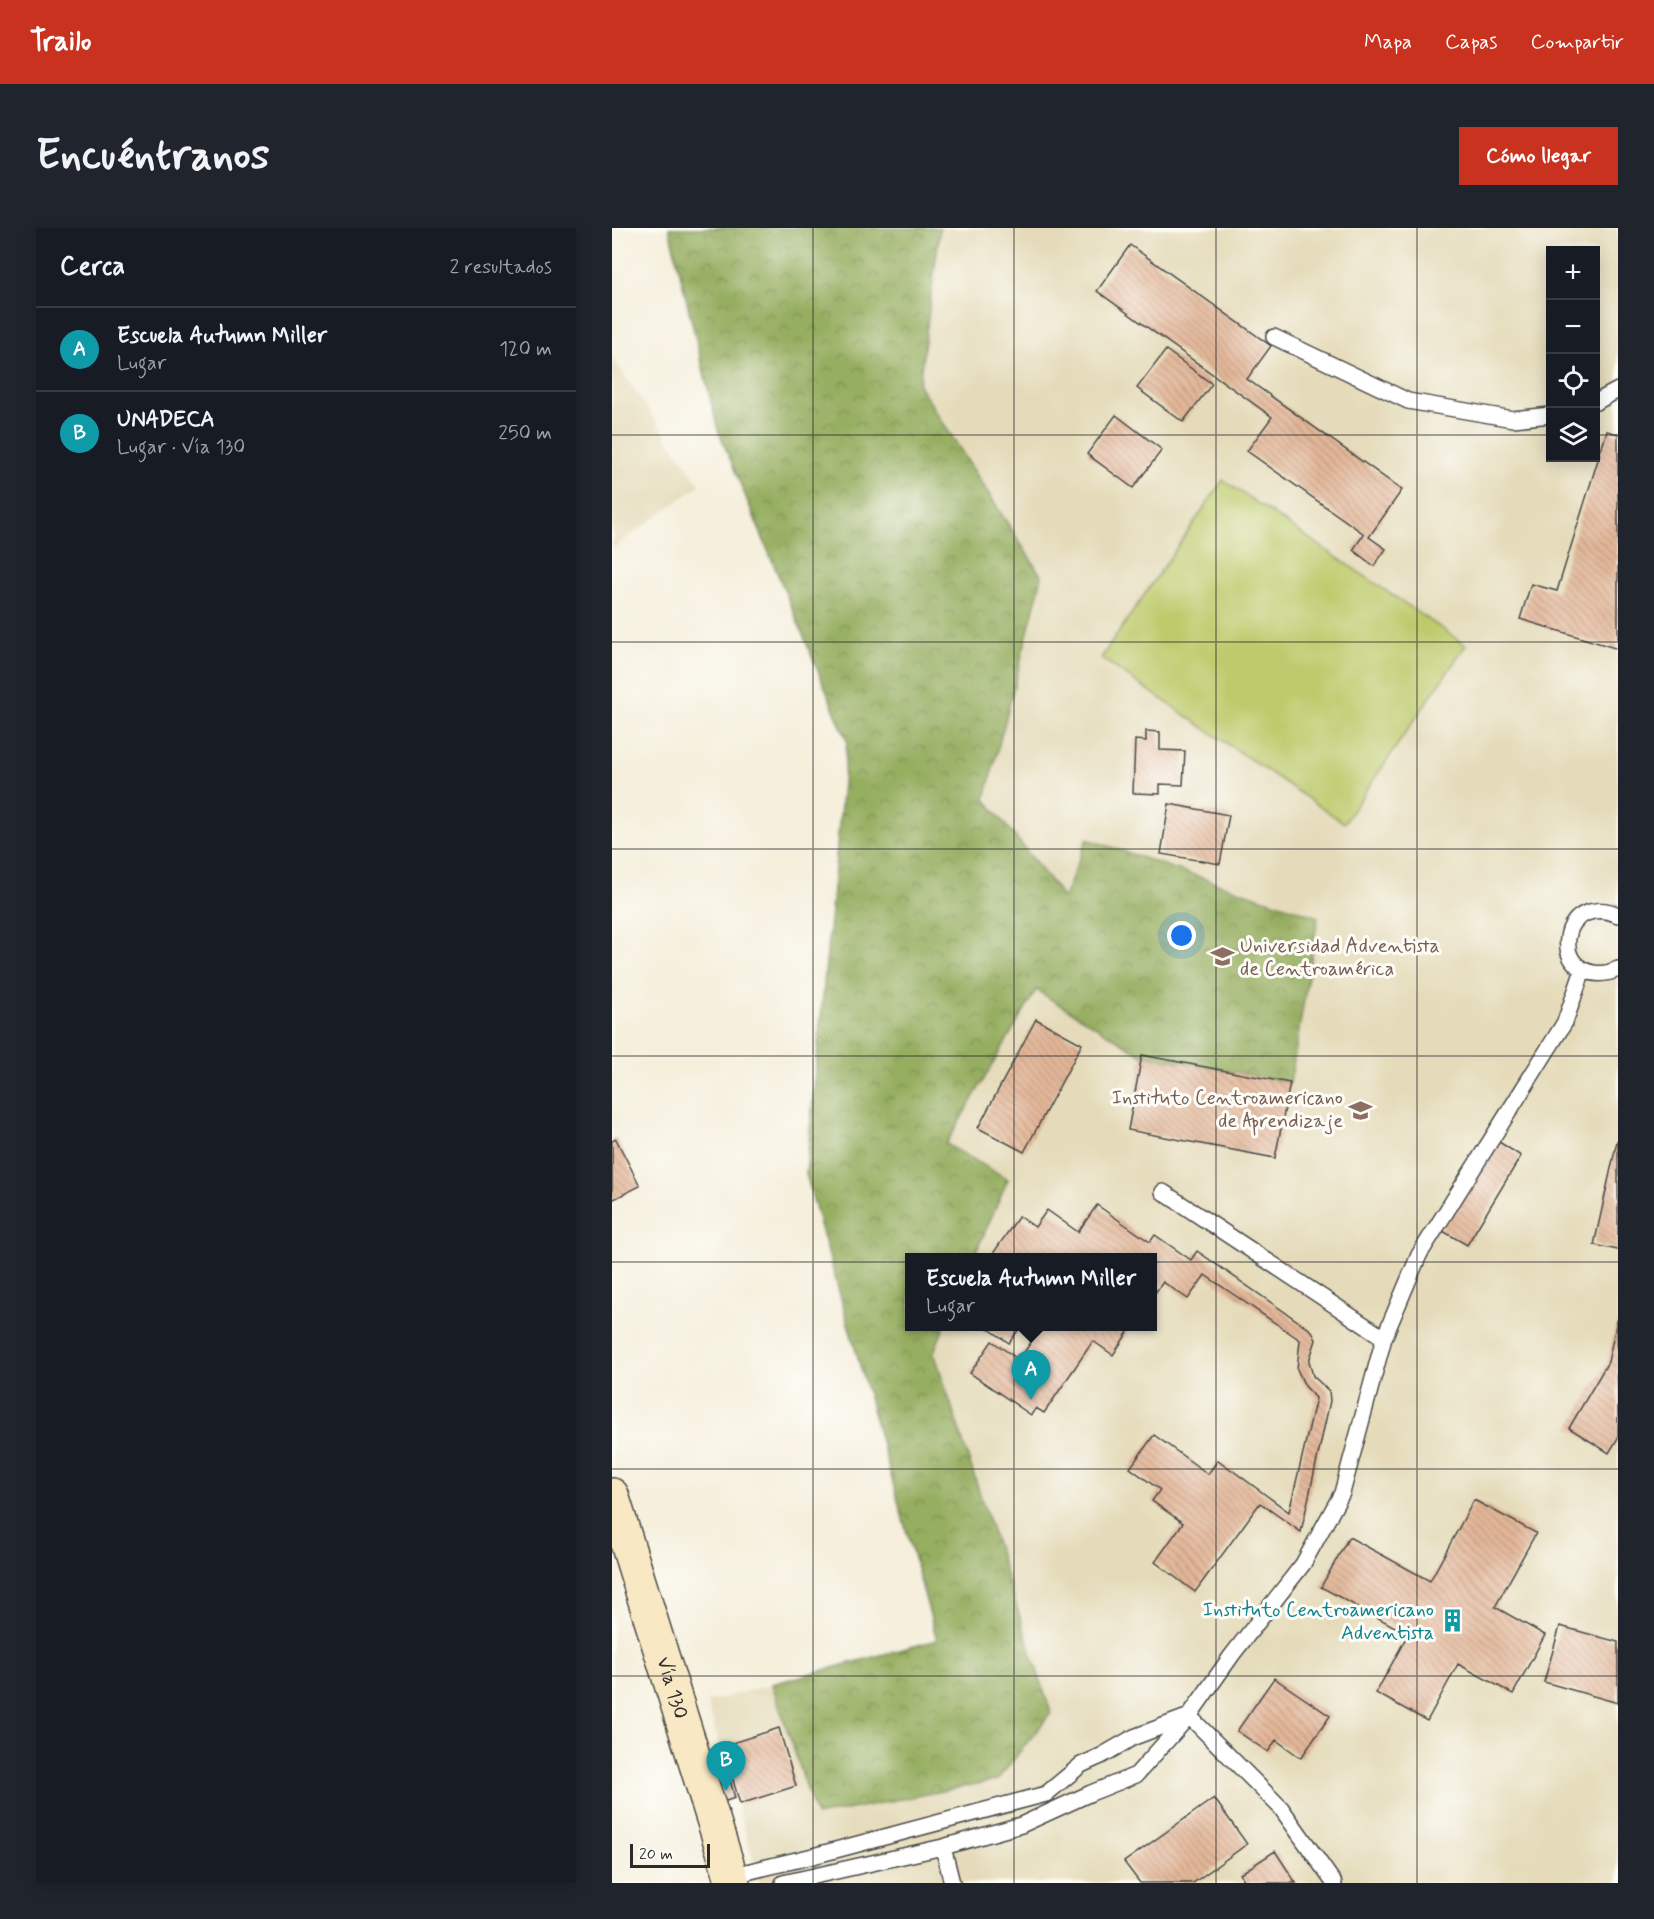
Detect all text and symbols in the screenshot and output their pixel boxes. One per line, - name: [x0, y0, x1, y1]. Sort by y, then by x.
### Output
- text: Trailo: [30, 24, 91, 61]
- text: Mapa: [1364, 28, 1412, 56]
- text: Capas: [1445, 28, 1498, 56]
- text: Compartir: [1531, 28, 1624, 56]
- button: Cómo llegar: [1459, 127, 1618, 185]
- text: Encuéntranos: [36, 129, 269, 184]
- map controls: [1546, 246, 1600, 462]
- button: +: [1546, 246, 1600, 300]
- text: Cerca: [60, 250, 125, 284]
- text: 2 resultados: [449, 254, 552, 281]
- button: −: [1546, 300, 1600, 354]
- text: Escuela Autumn Miller: [117, 322, 327, 350]
- text: A: [73, 336, 86, 363]
- text: 120 m: [499, 336, 552, 363]
- text: Lugar: [117, 350, 166, 377]
- button: locate: [1546, 354, 1600, 408]
- text: UNADECA: [117, 406, 215, 434]
- button: layers: [1546, 408, 1600, 462]
- text: B: [73, 420, 86, 447]
- text: 250 m: [498, 420, 552, 447]
- text: Lugar · Vía 130: [117, 434, 245, 461]
- your location: [1167, 921, 1196, 950]
- place label: Universidad Adventista de Centroamérica: [1240, 933, 1440, 983]
- school or university icon: Universidad Adventista de Centroamérica: [1209, 944, 1235, 970]
- place label: Instituto Centroamericano de Aprendizaje: [1112, 1085, 1343, 1136]
- school or university icon: Instituto Centroamericano de Aprendizaje: [1348, 1097, 1374, 1123]
- popup: [905, 1253, 1157, 1331]
- text: Escuela Autumn Miller: [926, 1265, 1136, 1293]
- text: Lugar: [926, 1293, 975, 1320]
- pin: A: [1012, 1350, 1050, 1400]
- place label: Instituto Centroamericano Adventista: [1203, 1597, 1434, 1647]
- building icon: Instituto Centroamericano Adventista: [1439, 1608, 1465, 1634]
- street label: Vía 130: [650, 1653, 694, 1722]
- pin: B: [706, 1742, 746, 1791]
- scale bar: [630, 1841, 710, 1868]
- text: 20 m: [639, 1844, 673, 1865]

